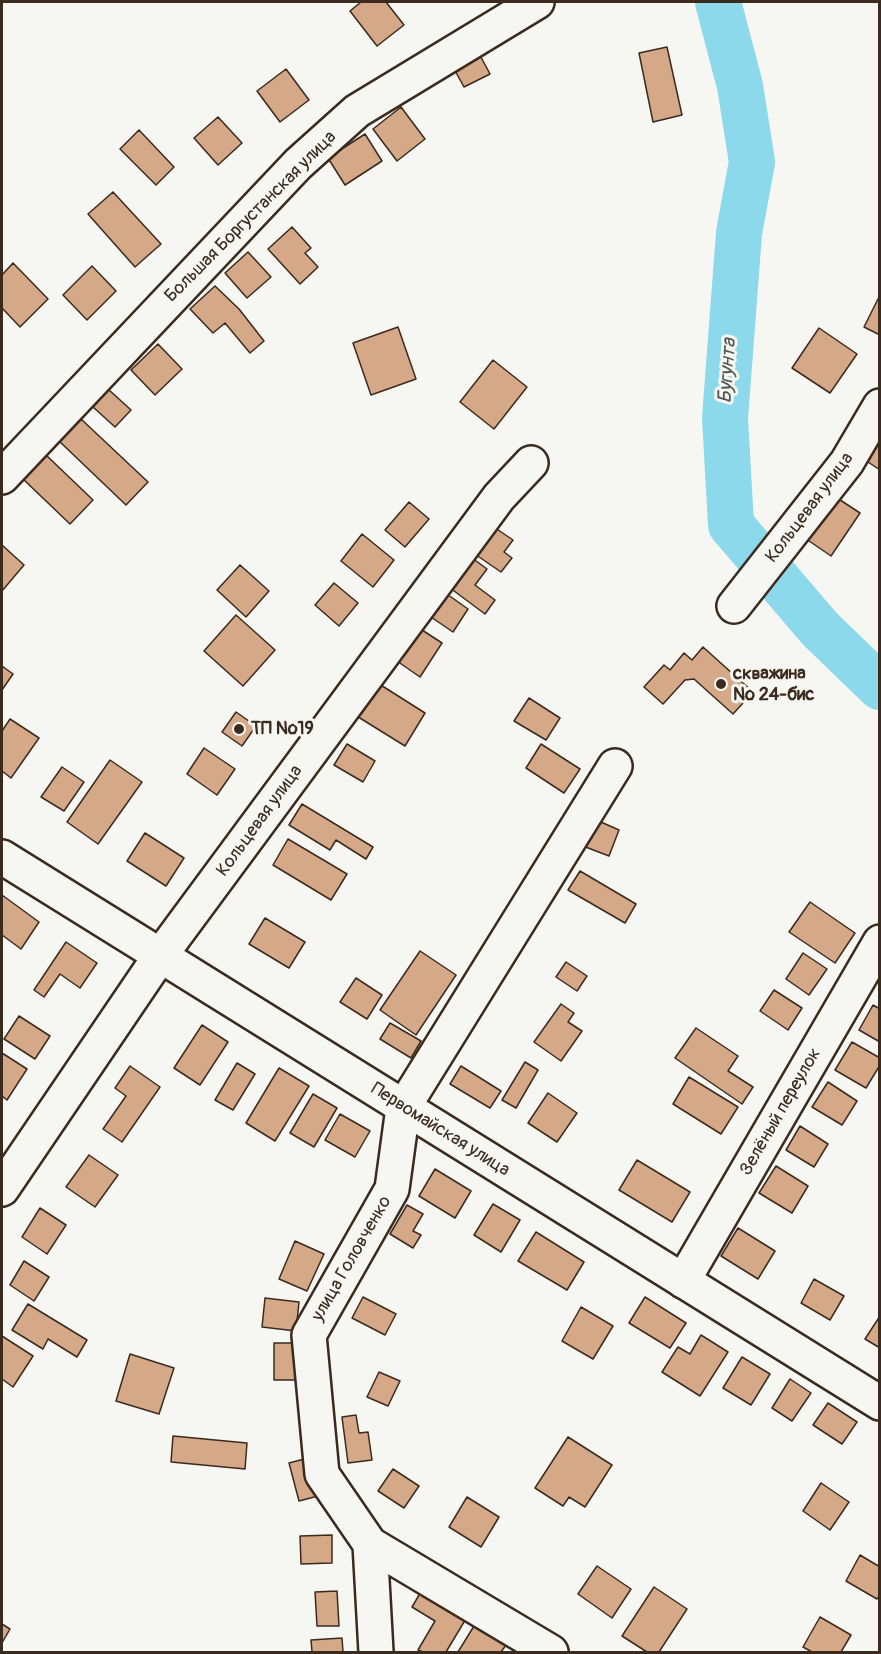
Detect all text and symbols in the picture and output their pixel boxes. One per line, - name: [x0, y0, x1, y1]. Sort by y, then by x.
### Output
- street label: Большая Боргустанская улица: [161, 127, 341, 307]
- water label: Бугунта: [714, 338, 742, 404]
- street label: Кольцевая улица: [762, 449, 858, 567]
- place label: скважина № 24-бис: [733, 663, 814, 706]
- marker: скважина № 24-бис: [714, 677, 728, 691]
- place label: ТП №19: [251, 718, 314, 740]
- marker: ТП №19: [232, 722, 246, 736]
- street label: Кольцевая улица: [212, 761, 308, 881]
- street label: Зелёный переулок: [736, 1044, 826, 1180]
- street label: Первомайская улица: [367, 1079, 513, 1181]
- street label: улица Головченко: [307, 1193, 397, 1325]

